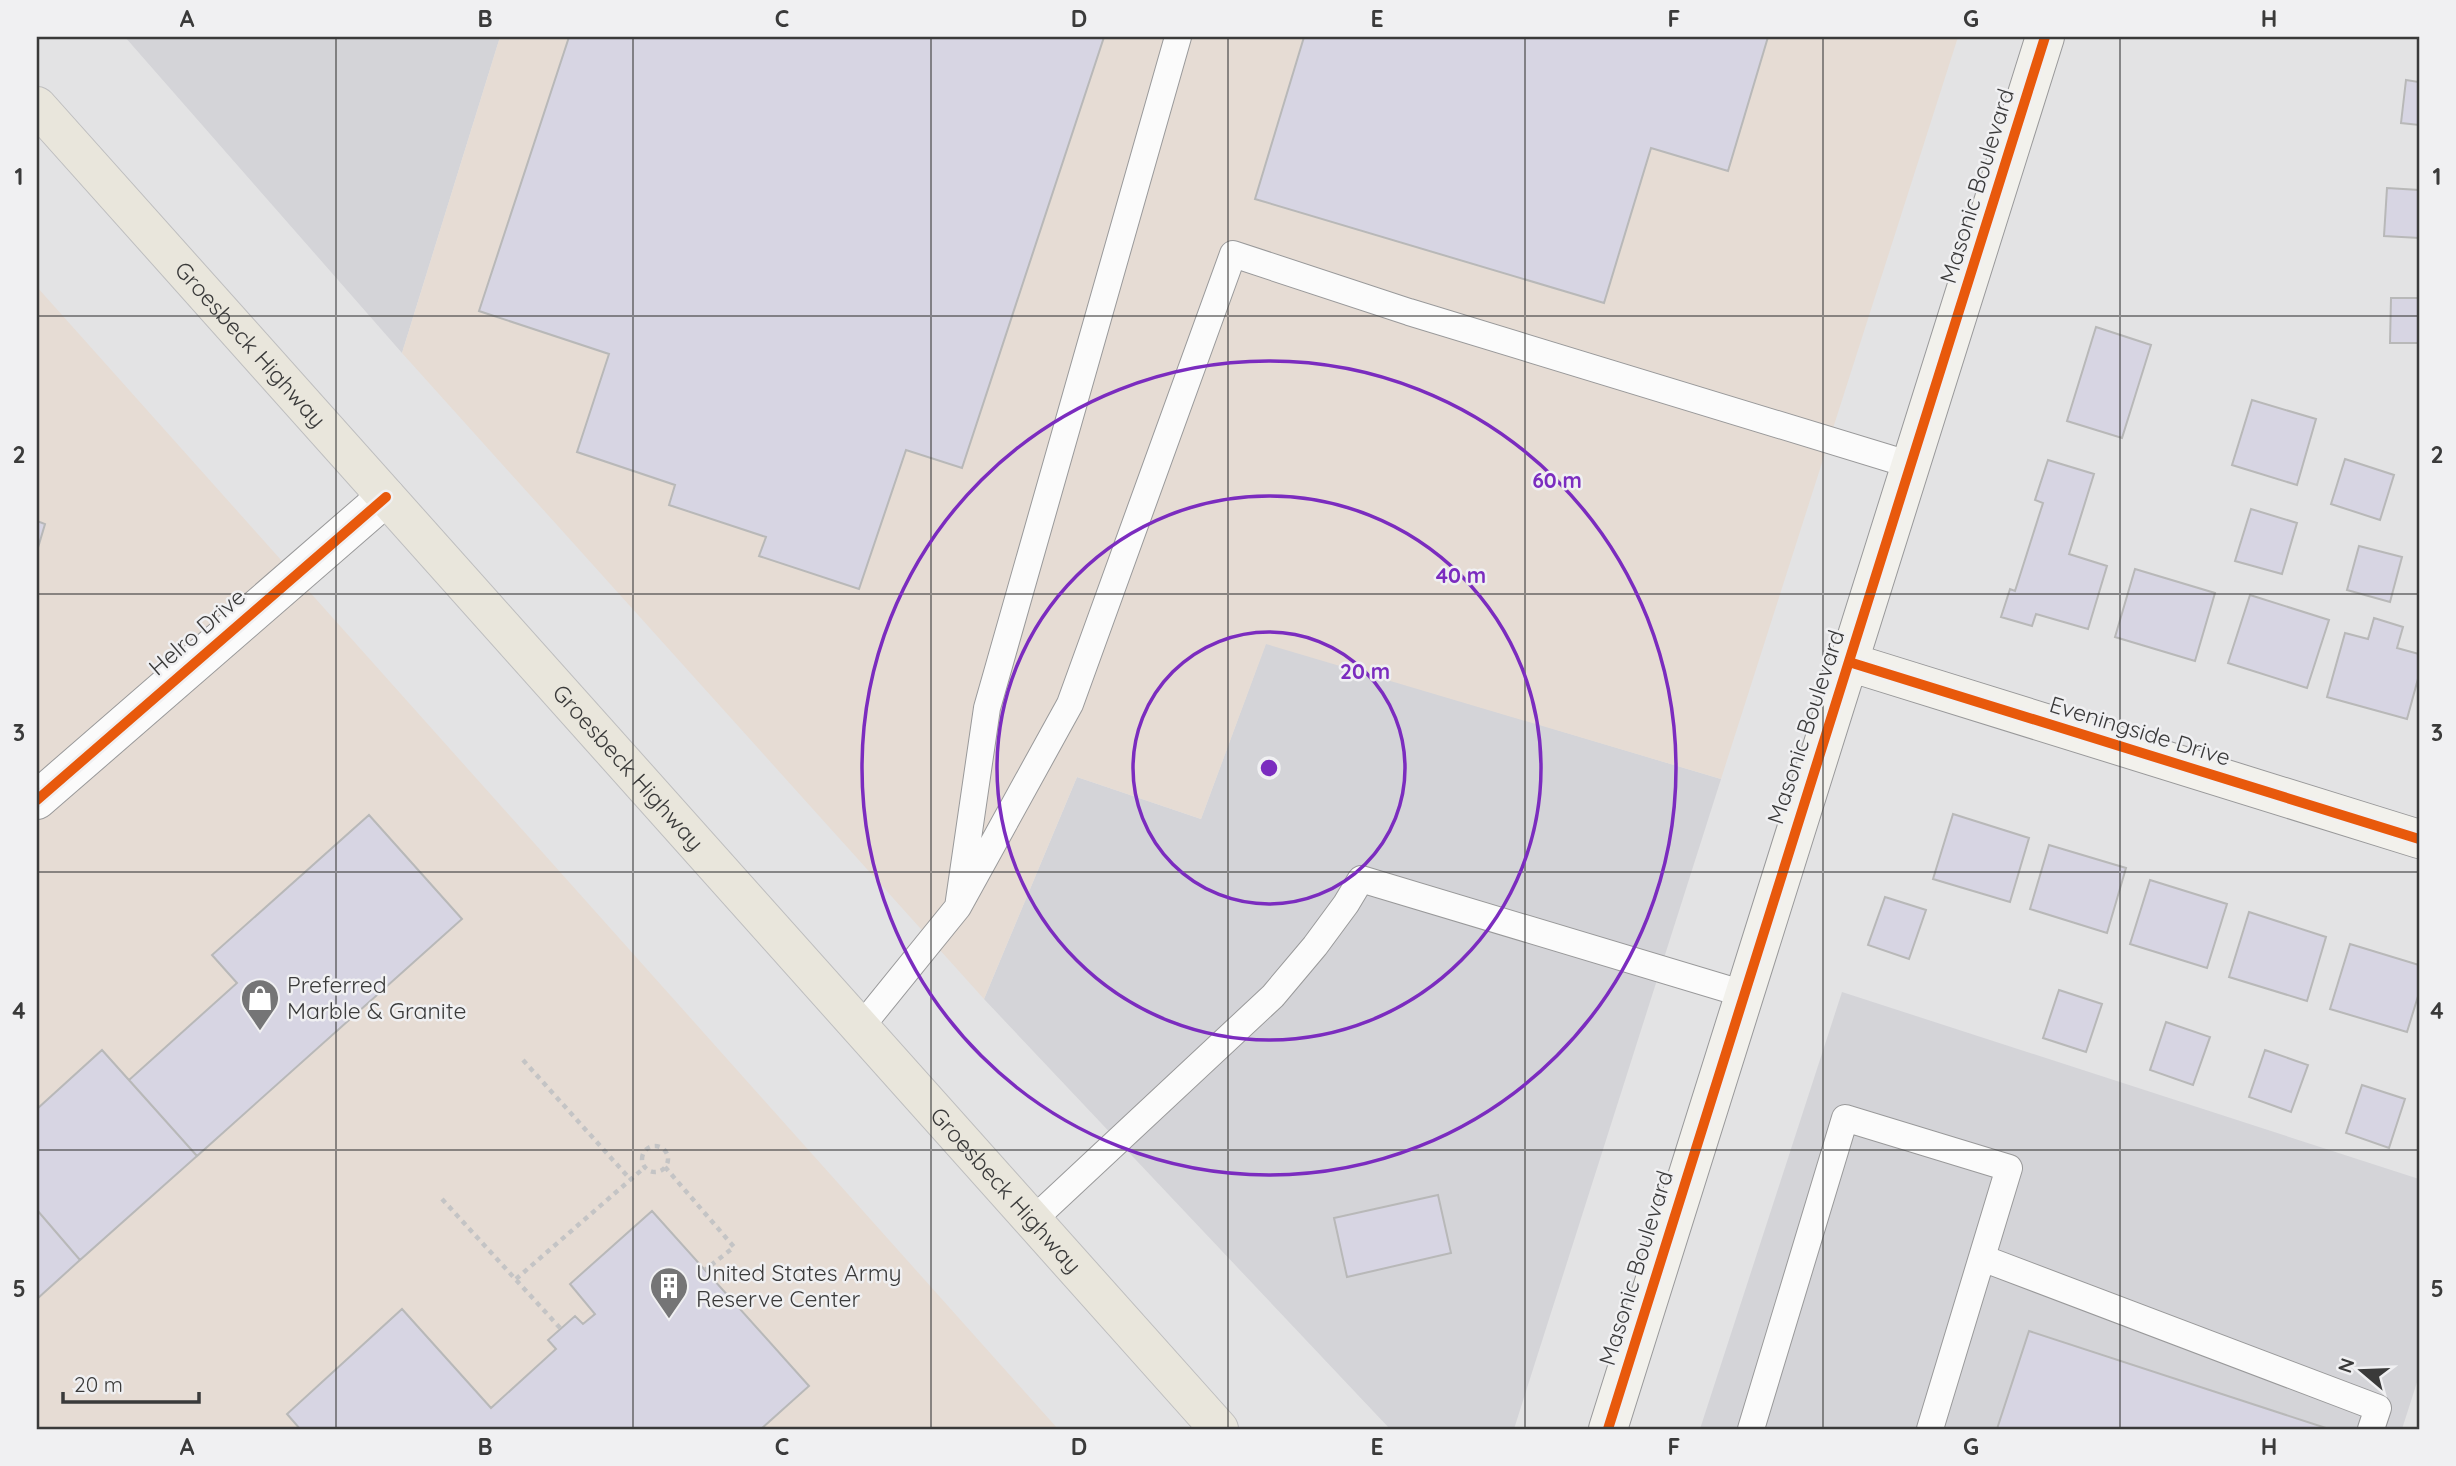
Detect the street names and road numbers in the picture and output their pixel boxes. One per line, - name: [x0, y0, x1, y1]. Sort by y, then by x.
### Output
- street label: Masonic Boulevard: [1933, 85, 2020, 287]
- street label: Groesbeck Highway: [169, 255, 332, 433]
- street label: Helro Drive: [142, 582, 251, 682]
- street label: Masonic Boulevard: [1760, 626, 1851, 828]
- street label: Groesbeck Highway: [547, 678, 710, 856]
- street label: Eveningside Drive: [2046, 689, 2234, 772]
- street label: Groesbeck Highway: [924, 1101, 1088, 1279]
- street label: Masonic Boulevard: [1592, 1167, 1679, 1369]

